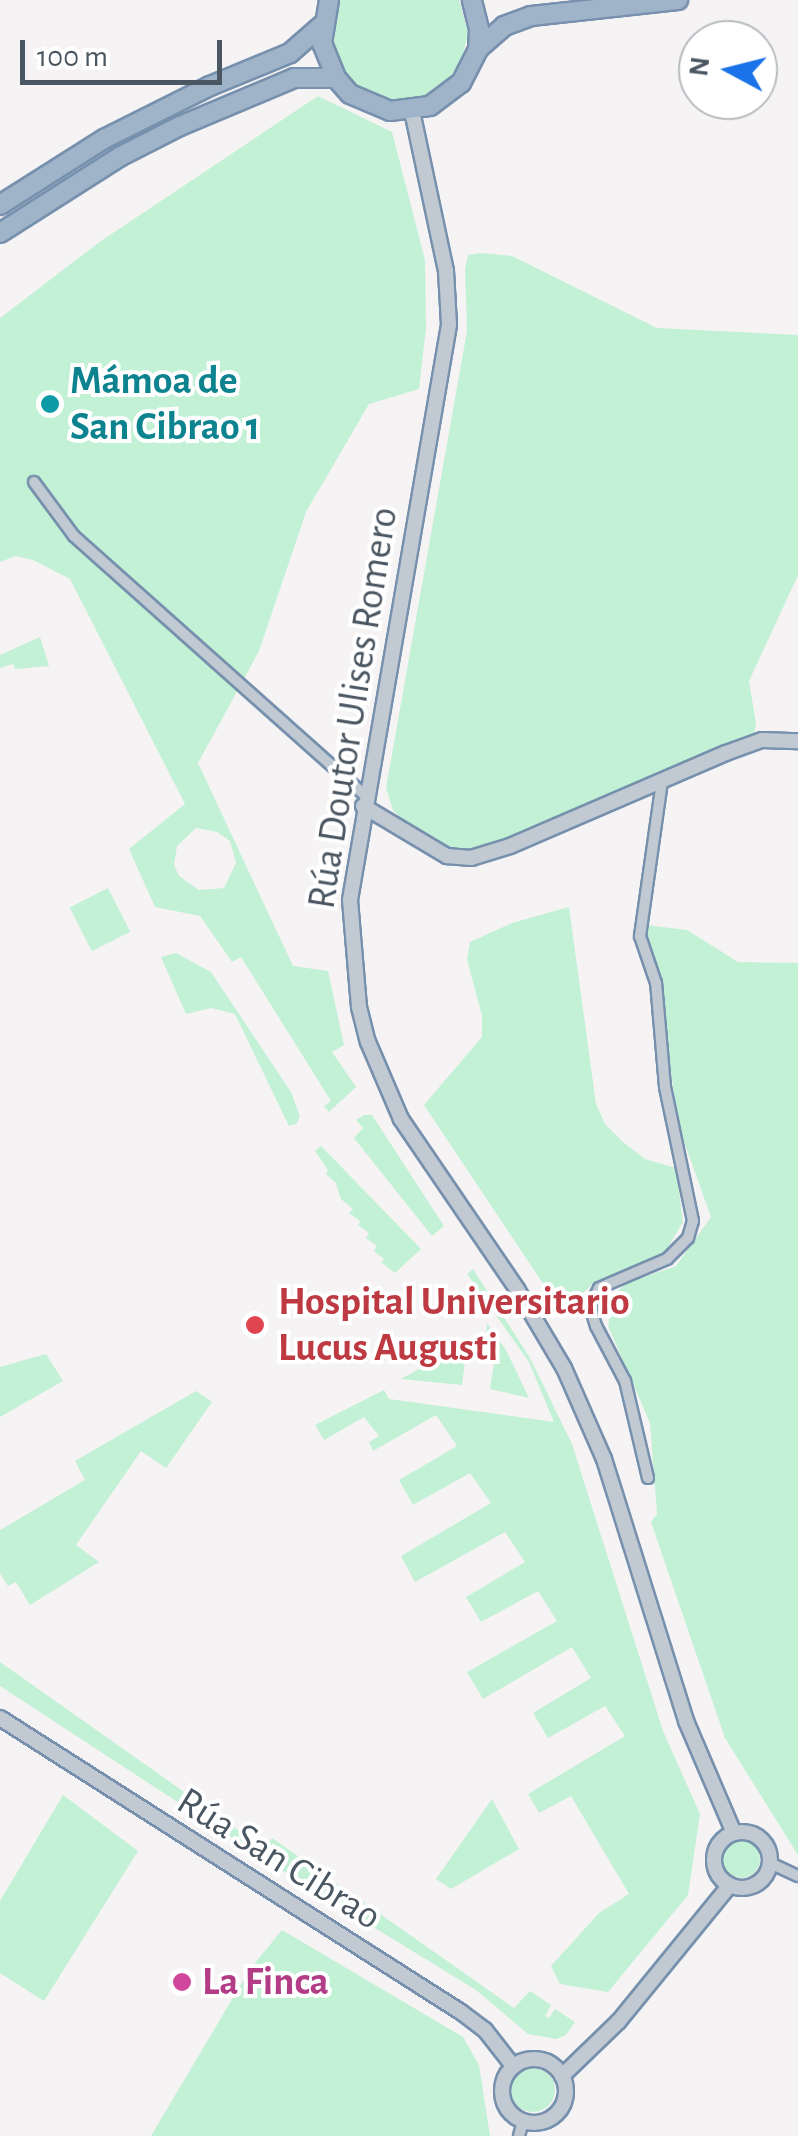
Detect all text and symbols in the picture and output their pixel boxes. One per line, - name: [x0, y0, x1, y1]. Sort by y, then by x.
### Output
- scale bar: [25, 20, 228, 82]
- north arrow: [678, 20, 778, 120]
- text: 100 m: [37, 42, 108, 72]
- text: N: [685, 55, 715, 78]
- place label: Mámoa de San Cibrao 1: [70, 357, 260, 451]
- marker: Mámoa de San Cibrao 1: [39, 393, 61, 415]
- street label: Rúa Doutor Ulises Romero: [298, 504, 408, 912]
- place label: Hospital Universitario Lucus Augusti: [278, 1278, 630, 1372]
- marker: Hospital Universitario Lucus Augusti: [242, 1312, 268, 1338]
- street label: Rúa San Cibrao: [168, 1777, 390, 1941]
- place label: La Finca: [202, 1958, 329, 2006]
- marker: La Finca: [171, 1971, 193, 1993]

